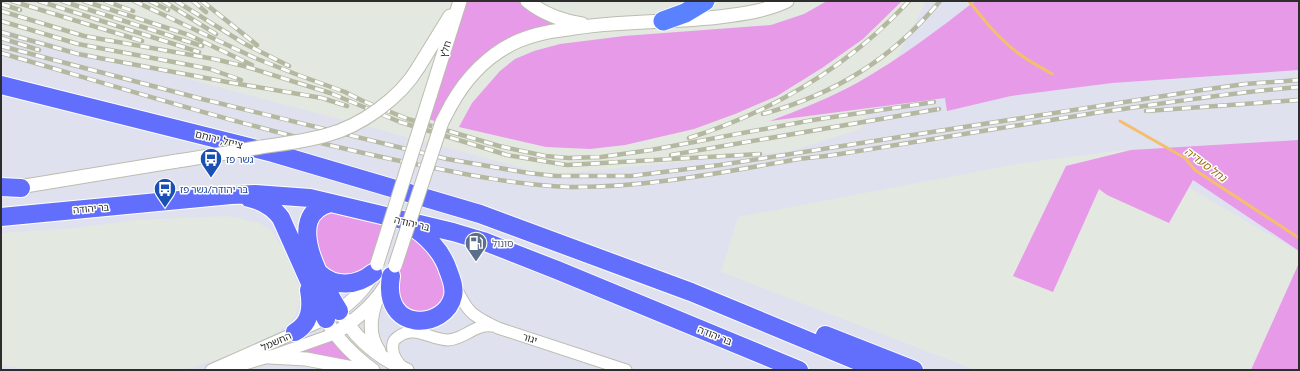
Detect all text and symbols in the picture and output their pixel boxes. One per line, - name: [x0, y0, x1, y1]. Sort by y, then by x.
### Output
- street label: חלץ: [437, 39, 453, 59]
- street label: צייזל, ירוחם: [194, 127, 244, 151]
- water label: נחל סעדיה: [1183, 144, 1230, 184]
- bus stop icon: גשר פז: [198, 146, 224, 179]
- place label: גשר פז: [226, 153, 254, 165]
- bus stop icon: בר יהודה/גשר פז: [152, 176, 178, 209]
- place label: בר יהודה/גשר פז: [180, 183, 248, 195]
- street label: בר יהודה: [72, 200, 110, 216]
- street label: בר יהודה: [393, 213, 431, 233]
- fuel station icon: סונול: [463, 230, 489, 263]
- place label: סונול: [492, 237, 513, 249]
- street label: בר יהודה: [696, 323, 734, 347]
- street label: החשמל: [259, 329, 293, 353]
- street label: יגור: [521, 330, 539, 346]

